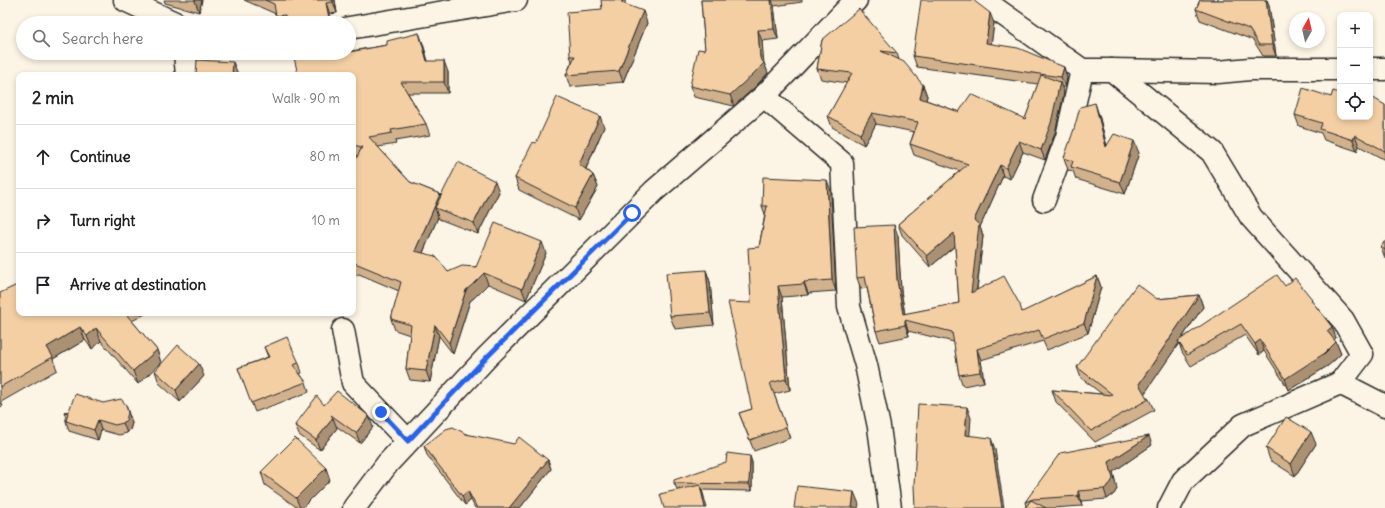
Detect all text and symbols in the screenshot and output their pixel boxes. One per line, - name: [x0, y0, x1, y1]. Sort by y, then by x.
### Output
- north arrow: [1289, 12, 1325, 48]
- map controls: [1337, 12, 1373, 120]
- button: +: [1337, 12, 1373, 48]
- search box: [16, 16, 356, 60]
- icon: search: [30, 27, 52, 49]
- text: Search here: [62, 29, 143, 48]
- button: −: [1337, 48, 1373, 84]
- button: locate: [1337, 84, 1373, 120]
- text: 2 min: [32, 87, 74, 109]
- text: Walk · 90 m: [272, 90, 340, 107]
- icon: ahead: [32, 146, 54, 168]
- text: Continue: [70, 147, 131, 166]
- text: 80 m: [309, 148, 340, 165]
- route start: [623, 204, 641, 222]
- icon: right: [32, 210, 54, 232]
- text: Turn right: [70, 211, 135, 230]
- text: 10 m: [312, 212, 340, 229]
- icon: arrive: [32, 274, 54, 296]
- text: Arrive at destination: [70, 275, 206, 294]
- route end: [372, 403, 390, 421]

